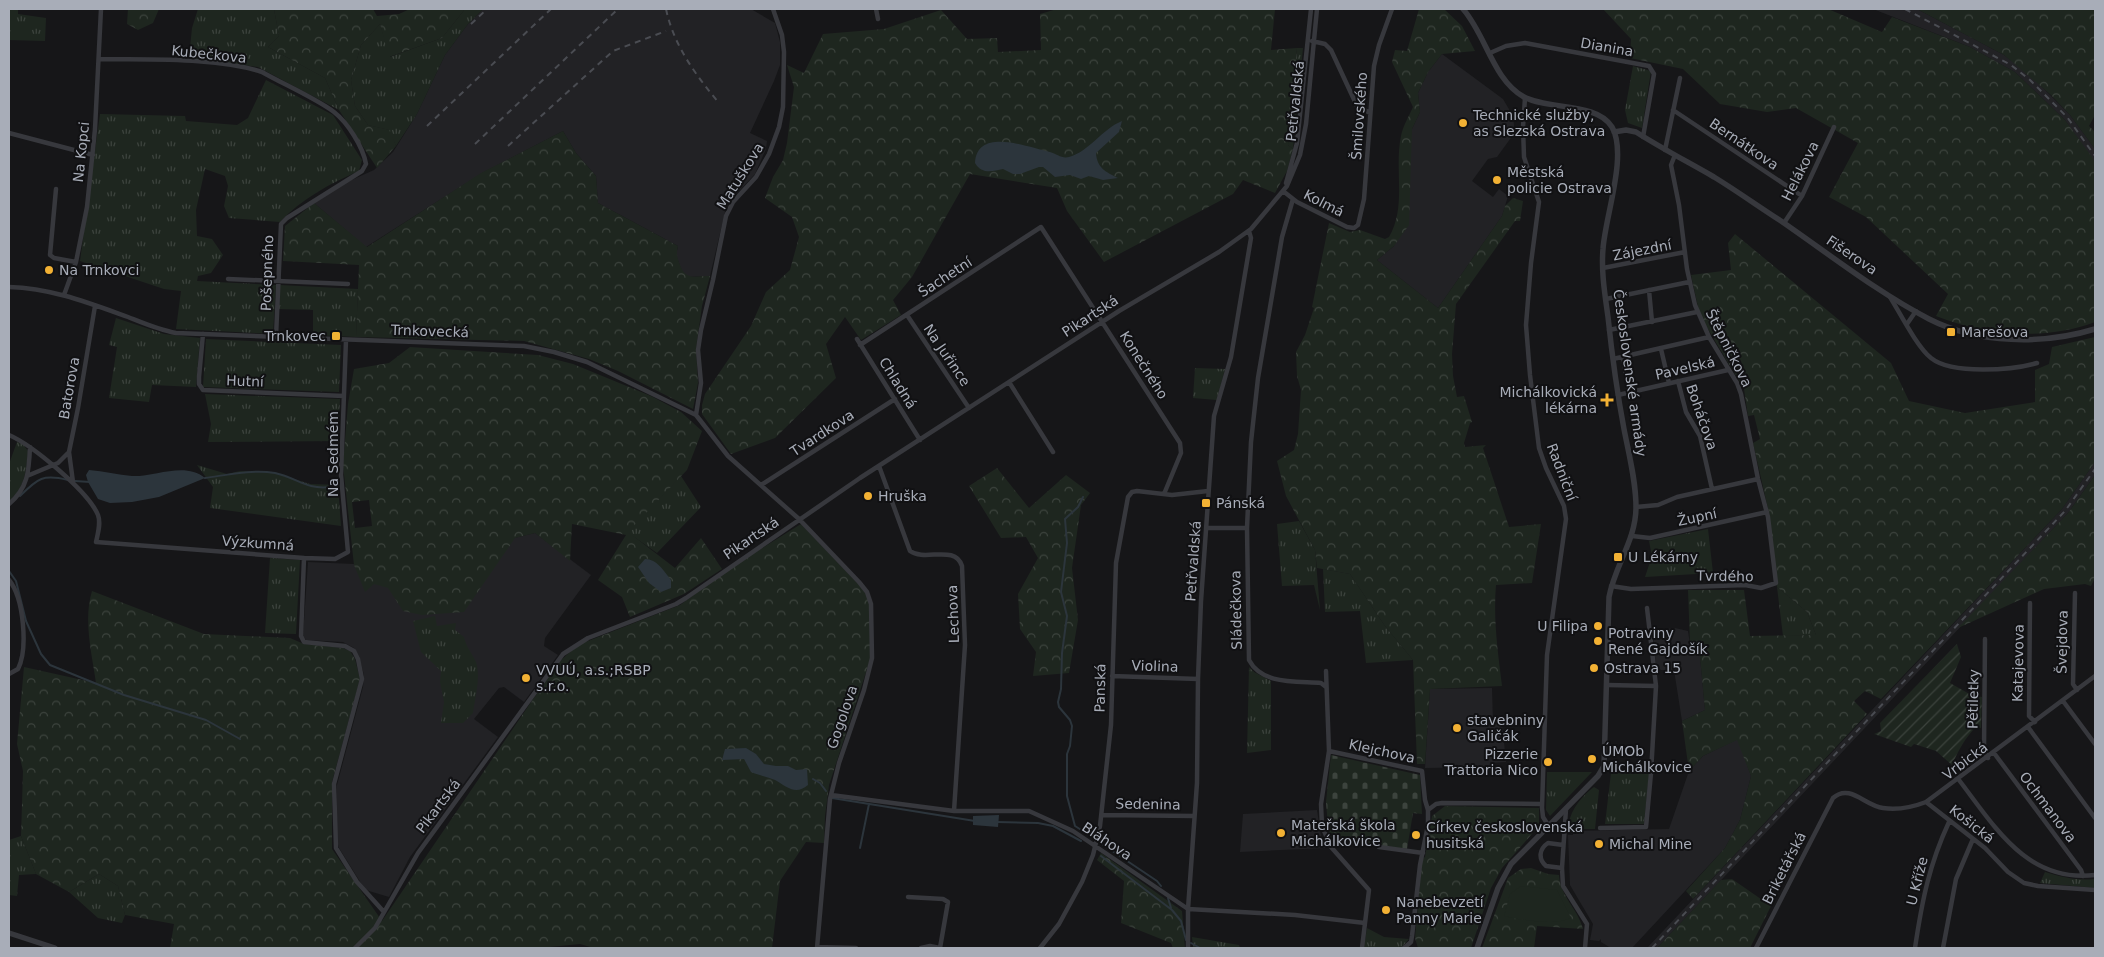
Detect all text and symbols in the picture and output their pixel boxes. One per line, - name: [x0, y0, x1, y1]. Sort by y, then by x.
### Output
- street label: Dianina: [1579, 34, 1635, 60]
- street label: Kubečkova: [171, 42, 247, 66]
- street label: Petřvaldská: [1283, 60, 1307, 142]
- street label: Šmilovského: [1347, 71, 1370, 161]
- place label: Technické služby, as Slezská Ostrava: [1472, 107, 1605, 139]
- street label: Bernátkova: [1706, 115, 1782, 173]
- marker: Technické služby, as Slezská Ostrava: [1457, 117, 1469, 129]
- street label: Na Kopci: [70, 121, 92, 183]
- street label: Helákova: [1778, 139, 1822, 203]
- street label: Matuškova: [713, 140, 767, 212]
- place label: Městská policie Ostrava: [1507, 164, 1612, 196]
- marker: Městská policie Ostrava: [1491, 174, 1503, 186]
- street label: Kolmá: [1301, 186, 1347, 220]
- street label: Fišerova: [1824, 232, 1880, 278]
- street label: Pošepného: [258, 235, 276, 311]
- street label: Zájezdní: [1611, 236, 1674, 264]
- street label: Šachetní: [915, 252, 976, 300]
- place label: Na Trnkovci: [59, 262, 139, 278]
- marker: Na Trnkovci: [43, 264, 55, 276]
- street label: Československé armády: [1610, 288, 1651, 458]
- street label: Pikartská: [1059, 292, 1121, 340]
- street label: Štěpničkova: [1702, 306, 1756, 390]
- street label: Na Juřince: [920, 321, 974, 389]
- street label: Trnkovecká: [390, 322, 469, 340]
- place label: Marešova: [1961, 324, 2028, 340]
- marker: Marešova: [1945, 326, 1957, 338]
- place label: Trnkovec: [263, 328, 326, 344]
- street label: Konečného: [1117, 328, 1171, 402]
- marker: Trnkovec: [330, 330, 342, 342]
- street label: Pavelská: [1654, 353, 1716, 383]
- street label: Chladná: [876, 354, 920, 412]
- street label: Batorova: [56, 356, 82, 420]
- street label: Hutní: [226, 372, 265, 390]
- street label: Boháčova: [1683, 382, 1721, 452]
- place label: Michálkovická lékárna: [1500, 384, 1597, 416]
- marker: Michálkovická lékárna: [1601, 394, 1613, 406]
- street label: Tvardkova: [786, 406, 857, 460]
- street label: Na Sedmém: [325, 411, 341, 497]
- street label: Radniční: [1544, 441, 1581, 504]
- place label: Hruška: [878, 488, 927, 504]
- marker: Hruška: [862, 490, 874, 502]
- place label: Pánská: [1216, 495, 1265, 511]
- marker: Pánská: [1200, 497, 1212, 509]
- street label: Župní: [1676, 504, 1719, 529]
- street label: Pikartská: [720, 514, 782, 562]
- street label: Petřvaldská: [1182, 520, 1204, 602]
- street label: Výzkumná: [221, 532, 295, 554]
- place label: U Lékárny: [1628, 549, 1698, 565]
- marker: U Lékárny: [1612, 551, 1624, 563]
- street label: Tvrdého: [1695, 567, 1754, 584]
- street label: Sládečkova: [1227, 570, 1245, 650]
- street label: Lechova: [944, 585, 962, 643]
- street label: Švejdova: [2052, 610, 2071, 674]
- place label: U Filipa: [1537, 618, 1588, 634]
- marker: U Filipa: [1592, 620, 1604, 632]
- street label: Katajevova: [2009, 624, 2027, 702]
- place label: Potraviny René Gajdošík: [1608, 625, 1709, 657]
- marker: Potraviny René Gajdošík: [1592, 635, 1604, 647]
- street label: Violina: [1131, 657, 1179, 675]
- place label: Ostrava 15: [1604, 660, 1681, 676]
- place label: VVUÚ, a.s.;RSBP s.r.o.: [536, 661, 651, 694]
- marker: Ostrava 15: [1588, 662, 1600, 674]
- street label: Panská: [1092, 663, 1108, 713]
- street label: Pětiletky: [1964, 669, 1982, 729]
- marker: VVUÚ, a.s.;RSBP s.r.o.: [520, 672, 532, 684]
- street label: Gogolova: [824, 683, 860, 751]
- place label: stavebniny Galičák: [1467, 712, 1544, 744]
- marker: stavebniny Galičák: [1451, 722, 1463, 734]
- street label: Klejchova: [1347, 736, 1417, 766]
- street label: Vrbická: [1939, 739, 1991, 783]
- place label: ÚMOb Michálkovice: [1602, 742, 1692, 775]
- place label: Pizzerie Trattoria Nico: [1443, 746, 1538, 778]
- marker: ÚMOb Michálkovice: [1586, 753, 1598, 765]
- marker: Pizzerie Trattoria Nico: [1542, 756, 1554, 768]
- street label: Ochmanova: [2016, 769, 2080, 845]
- street label: Pikartská: [413, 776, 463, 836]
- street label: Sedenina: [1115, 795, 1181, 813]
- street label: Košická: [1946, 802, 1998, 846]
- place label: Mateřská škola Michálkovice: [1291, 817, 1396, 849]
- street label: Bláhova: [1079, 819, 1135, 863]
- place label: Církev československá husitská: [1426, 819, 1583, 851]
- marker: Mateřská škola Michálkovice: [1275, 827, 1287, 839]
- marker: Církev československá husitská: [1410, 829, 1422, 841]
- street label: Briketářská: [1759, 829, 1809, 907]
- place label: Michal Mine: [1609, 836, 1692, 852]
- marker: Michal Mine: [1593, 838, 1605, 850]
- street label: U Kříže: [1903, 855, 1931, 907]
- place label: Nanebevzetí Panny Marie: [1396, 894, 1485, 926]
- marker: Nanebevzetí Panny Marie: [1380, 904, 1392, 916]

